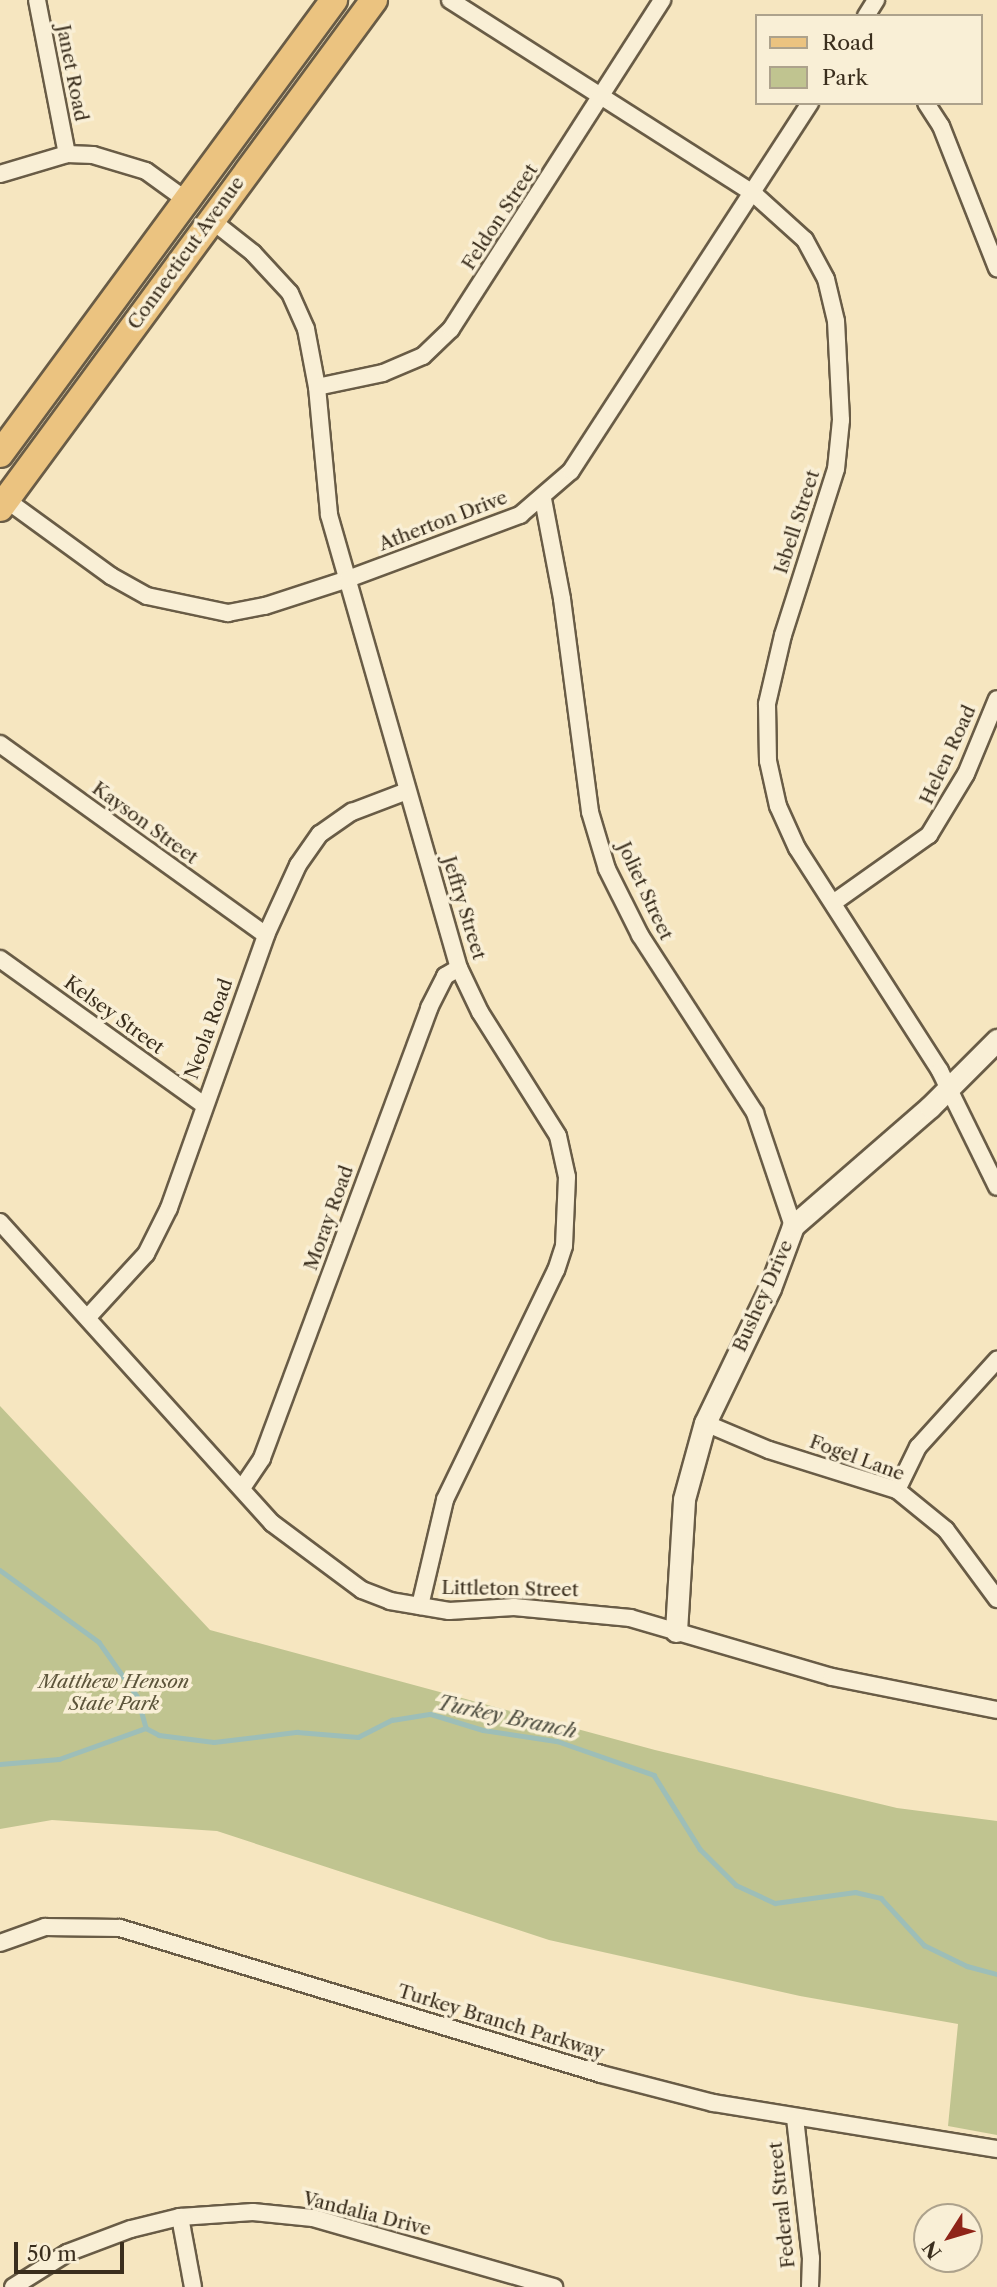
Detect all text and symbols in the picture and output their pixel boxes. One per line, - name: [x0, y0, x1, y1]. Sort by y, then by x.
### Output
- legend: [755, 14, 983, 105]
- street label: Janet Road: [51, 23, 93, 123]
- text: Road: [822, 30, 874, 55]
- text: Park: [822, 65, 868, 90]
- street label: Feldon Street: [457, 160, 543, 274]
- street label: Connecticut Avenue: [123, 172, 249, 334]
- street label: Isbell Street: [770, 467, 824, 577]
- street label: Atherton Drive: [376, 486, 510, 556]
- street label: Helen Road: [915, 702, 981, 808]
- street label: Kayson Street: [88, 777, 202, 869]
- street label: Joliet Street: [612, 838, 678, 944]
- street label: Jeffry Street: [437, 853, 491, 963]
- street label: Kelsey Street: [59, 971, 169, 1059]
- street label: Neola Road: [180, 976, 238, 1082]
- street label: Moray Road: [299, 1162, 359, 1274]
- street label: Bushey Drive: [728, 1236, 798, 1356]
- street label: Fogel Lane: [806, 1430, 908, 1486]
- street label: Littleton Street: [441, 1576, 579, 1602]
- park label: Matthew Henson State Park: [39, 1671, 189, 1715]
- water label: Turkey Branch: [435, 1690, 579, 1744]
- street label: Turkey Branch Parkway: [395, 1980, 607, 2064]
- street label: Federal Street: [764, 2141, 800, 2269]
- street label: Vandalia Drive: [301, 2187, 433, 2241]
- north arrow: [913, 2203, 983, 2273]
- scale bar: [18, 2228, 128, 2272]
- text: N: [918, 2236, 947, 2263]
- text: 50 m: [27, 2241, 77, 2266]

